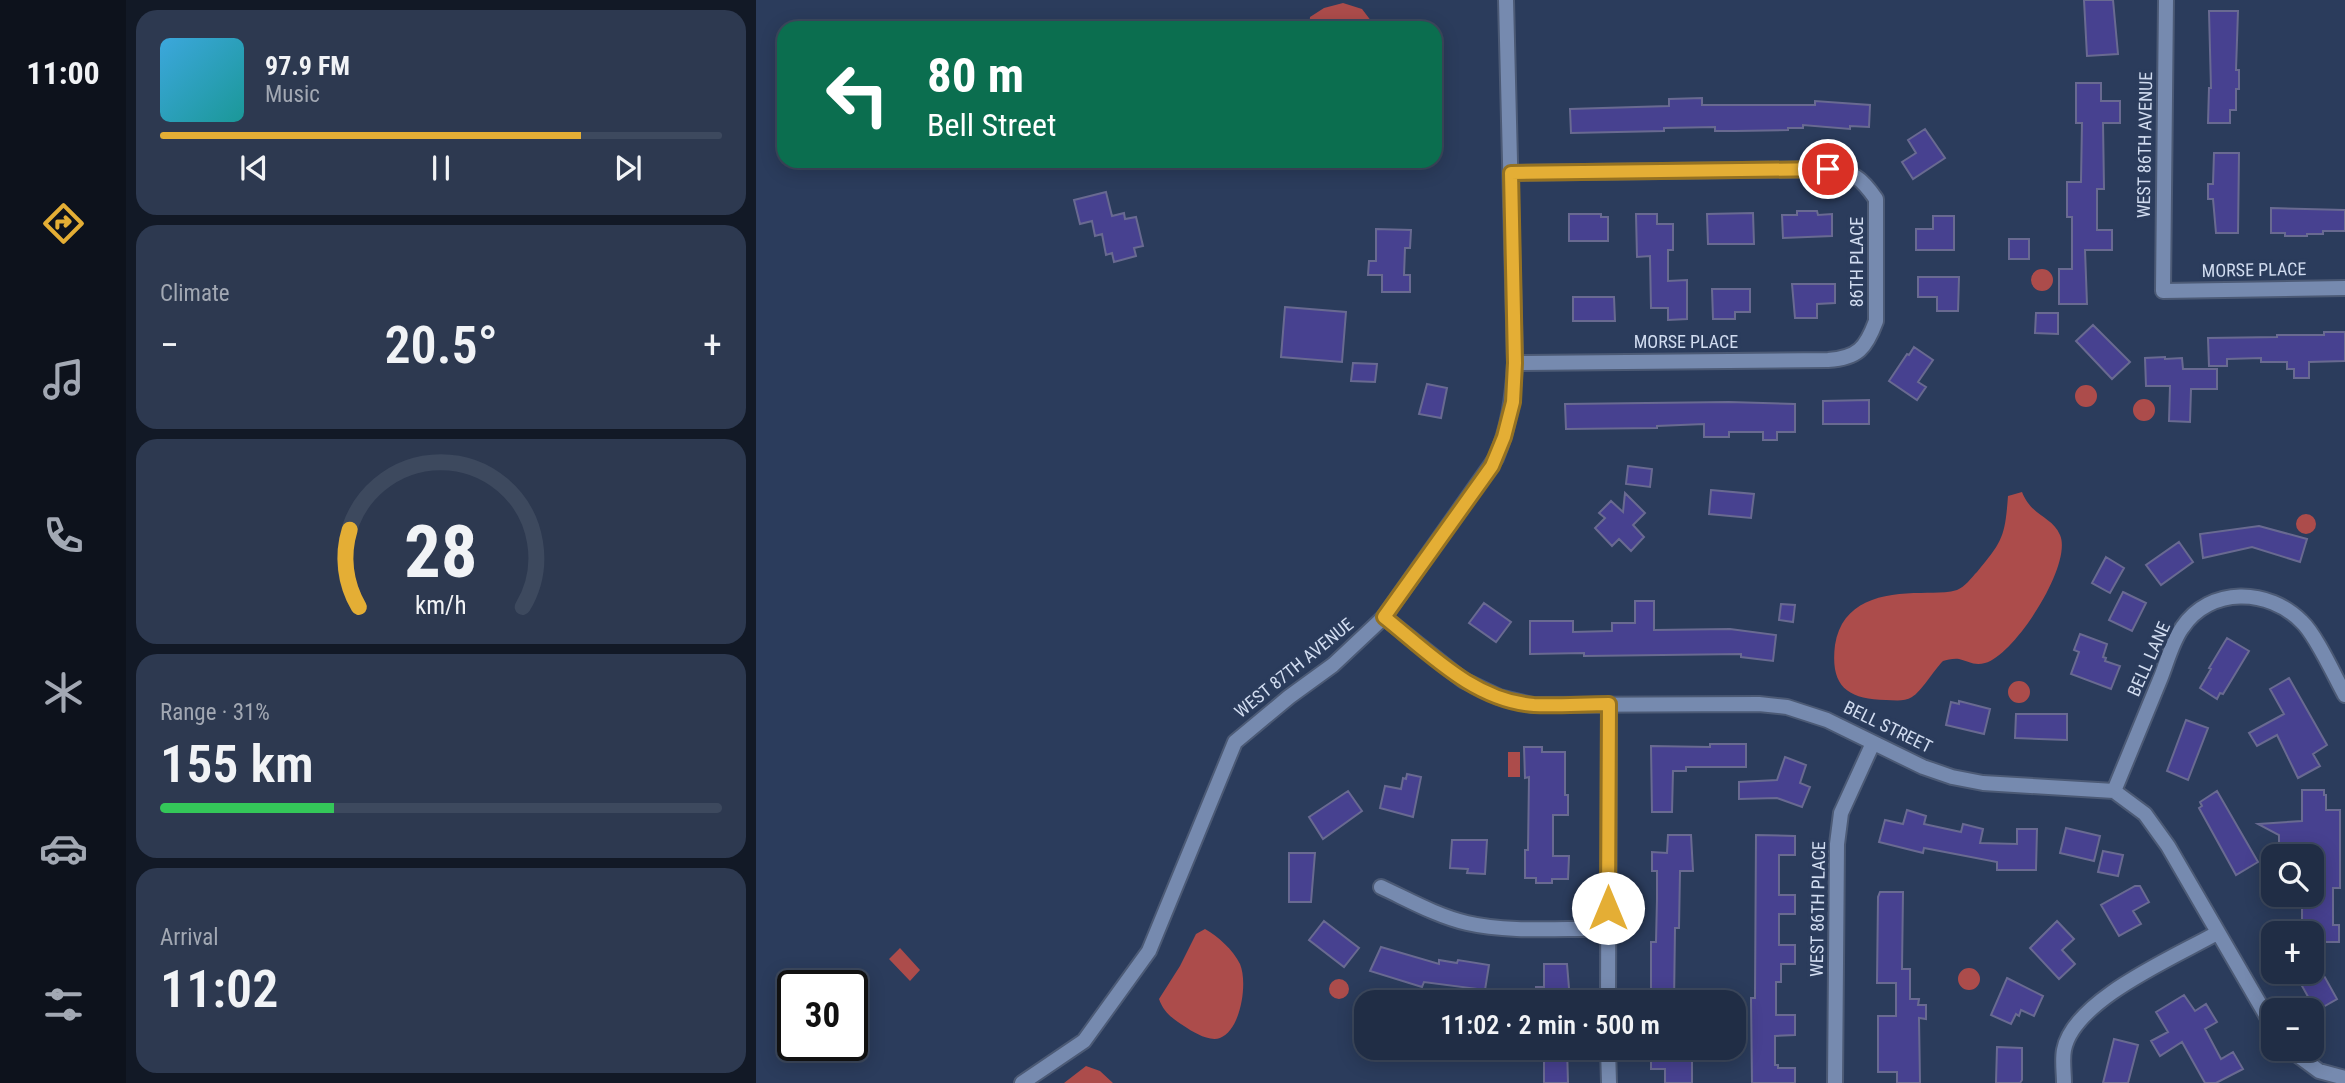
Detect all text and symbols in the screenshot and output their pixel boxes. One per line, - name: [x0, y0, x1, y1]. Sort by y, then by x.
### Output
- text: 80 m: [927, 47, 1024, 104]
- icon: left: [812, 49, 903, 140]
- text: 97.9 FM: [265, 51, 350, 81]
- text: 11:00: [26, 54, 100, 92]
- street label: WEST 86TH AVENUE: [2133, 72, 2156, 218]
- text: Music: [265, 81, 320, 108]
- text: Bell Street: [927, 106, 1056, 144]
- pin: [1798, 139, 1858, 199]
- icon: previous: [235, 149, 273, 187]
- icon: pause: [422, 149, 460, 187]
- icon: next: [609, 149, 647, 187]
- icon: arrive: [1809, 150, 1847, 188]
- icon: directions: [39, 199, 88, 248]
- street label: 86TH PLACE: [1846, 217, 1867, 307]
- street label: MORSE PLACE: [2202, 258, 2306, 281]
- text: Climate: [160, 280, 230, 307]
- text: 20.5°: [384, 315, 498, 376]
- text: −: [160, 323, 179, 367]
- text: +: [703, 323, 722, 367]
- street label: MORSE PLACE: [1634, 331, 1738, 352]
- icon: music: [39, 355, 88, 404]
- text: 28: [404, 510, 478, 596]
- icon: phone: [39, 511, 88, 560]
- text: km/h: [415, 591, 467, 620]
- street label: WEST 87TH AVENUE: [1230, 613, 1357, 722]
- street label: BELL LANE: [2123, 618, 2174, 699]
- icon: climate: [39, 668, 88, 717]
- street label: BELL STREET: [1841, 696, 1936, 757]
- text: Range · 31%: [160, 699, 270, 726]
- text: 155 km: [160, 734, 314, 795]
- icon: car: [39, 824, 88, 873]
- street label: WEST 86TH PLACE: [1806, 841, 1829, 977]
- map controls: [2261, 844, 2324, 1061]
- button: search: [2261, 844, 2324, 907]
- position arrow: [1571, 871, 1645, 945]
- button: +: [2261, 921, 2324, 984]
- text: Arrival: [160, 924, 219, 951]
- text: 11:02: [160, 959, 278, 1020]
- speed limit sign: 30: [777, 970, 868, 1061]
- icon: filters: [39, 980, 88, 1029]
- button: −: [2261, 998, 2324, 1061]
- text: 11:02 · 2 min · 500 m: [1440, 1010, 1660, 1040]

